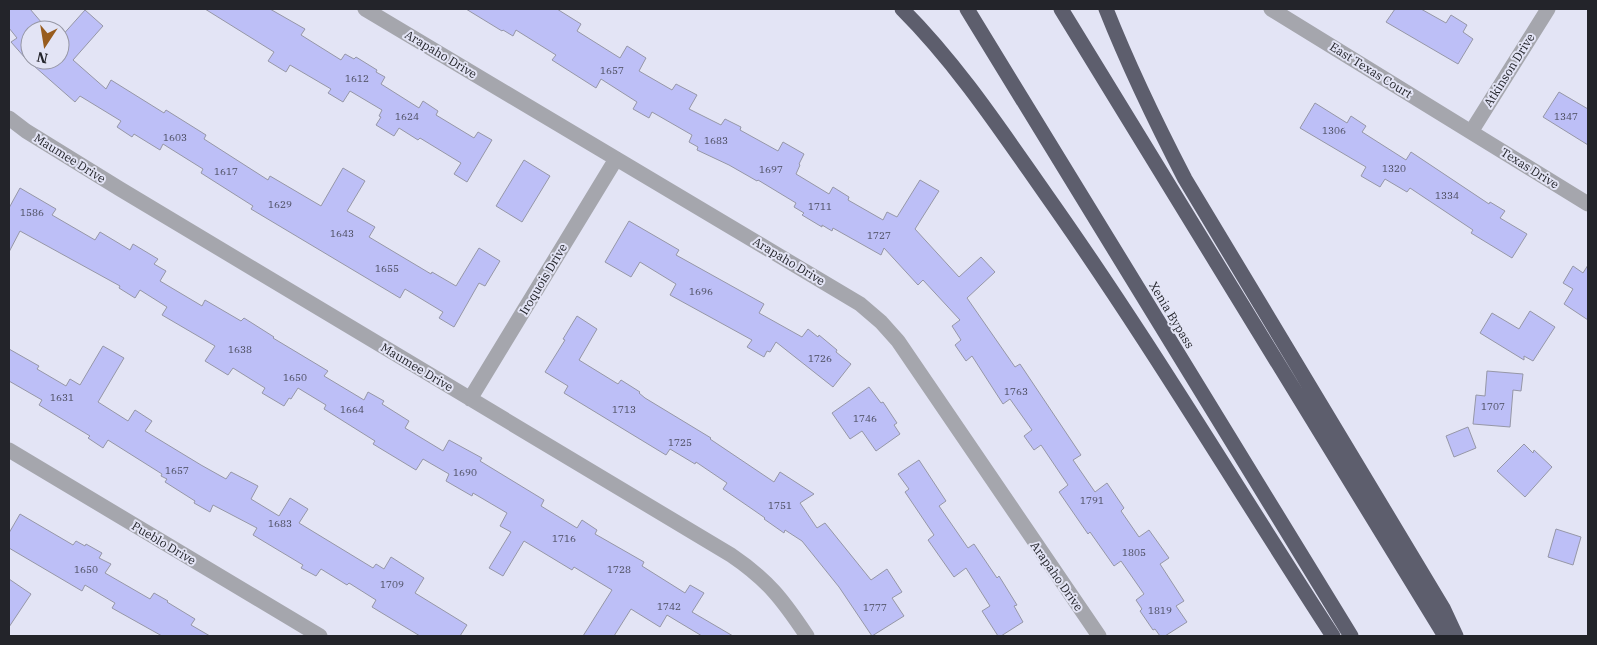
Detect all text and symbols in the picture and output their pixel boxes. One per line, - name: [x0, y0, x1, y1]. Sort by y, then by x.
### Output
- north arrow: [20, 20, 70, 70]
- street label: Arapaho Drive: [402, 27, 480, 81]
- street label: Atkinson Drive: [1480, 30, 1538, 110]
- street label: East Texas Court: [1327, 39, 1415, 101]
- text: N: [35, 48, 50, 68]
- house number: 1657: [600, 64, 624, 77]
- house number: 1612: [345, 72, 369, 85]
- house number: 1624: [395, 110, 419, 123]
- house number: 1347: [1554, 110, 1578, 123]
- house number: 1306: [1322, 124, 1346, 137]
- street label: Maumee Drive: [31, 130, 109, 186]
- house number: 1603: [163, 131, 187, 144]
- house number: 1683: [704, 134, 728, 147]
- street label: Texas Drive: [1498, 144, 1562, 192]
- house number: 1320: [1382, 162, 1406, 175]
- house number: 1697: [759, 163, 783, 176]
- house number: 1617: [214, 165, 238, 178]
- house number: 1334: [1435, 189, 1459, 202]
- house number: 1629: [268, 198, 292, 211]
- house number: 1711: [808, 200, 832, 213]
- house number: 1586: [20, 206, 44, 219]
- house number: 1643: [330, 227, 354, 240]
- house number: 1727: [867, 229, 891, 242]
- street label: Arapaho Drive: [750, 234, 828, 288]
- street label: Iroquois Drive: [516, 241, 570, 317]
- house number: 1655: [375, 262, 399, 275]
- street label: Xenia Bypass: [1146, 279, 1198, 351]
- house number: 1696: [689, 285, 713, 298]
- street label: Maumee Drive: [378, 340, 456, 394]
- house number: 1638: [228, 343, 252, 356]
- house number: 1726: [808, 352, 832, 365]
- house number: 1650: [283, 371, 307, 384]
- house number: 1763: [1004, 385, 1028, 398]
- house number: 1631: [50, 391, 74, 404]
- house number: 1707: [1481, 400, 1505, 413]
- house number: 1664: [340, 403, 364, 416]
- house number: 1713: [612, 403, 636, 416]
- house number: 1746: [853, 412, 877, 425]
- house number: 1725: [668, 436, 692, 449]
- house number: 1657: [165, 464, 189, 477]
- house number: 1690: [453, 466, 477, 479]
- house number: 1791: [1080, 494, 1104, 507]
- house number: 1751: [768, 499, 792, 512]
- house number: 1683: [268, 517, 292, 530]
- street label: Pueblo Drive: [129, 518, 199, 568]
- house number: 1716: [552, 532, 576, 545]
- street label: Arapaho Drive: [1027, 538, 1087, 614]
- house number: 1805: [1122, 546, 1146, 559]
- house number: 1650: [74, 563, 98, 576]
- house number: 1728: [607, 563, 631, 576]
- house number: 1709: [380, 578, 404, 591]
- house number: 1742: [657, 600, 681, 613]
- house number: 1777: [863, 601, 887, 614]
- house number: 1819: [1148, 604, 1172, 617]

